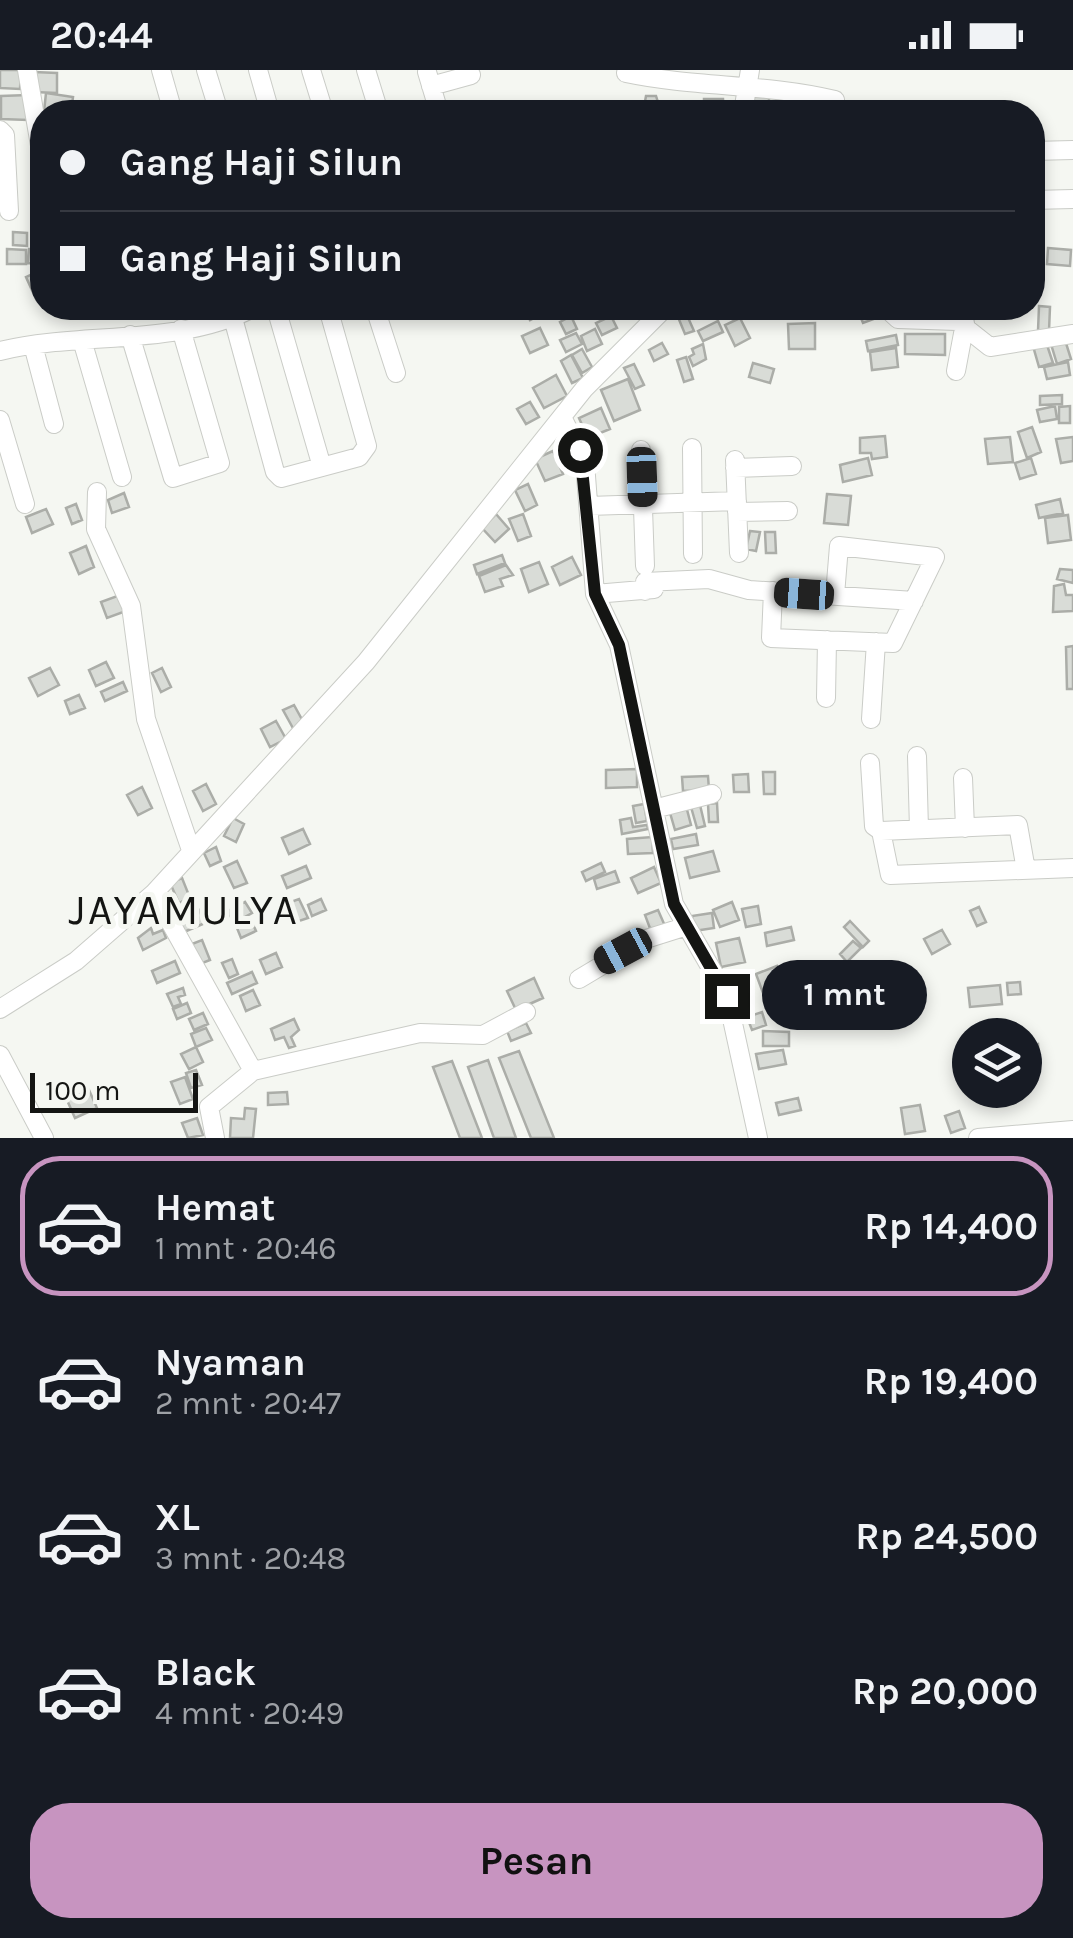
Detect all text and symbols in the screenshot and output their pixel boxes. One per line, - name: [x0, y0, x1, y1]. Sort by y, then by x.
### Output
- text: 20:44: [50, 13, 153, 58]
- text: Gang Haji Silun: [120, 140, 403, 185]
- text: Gang Haji Silun: [120, 236, 403, 281]
- route start: [558, 428, 603, 473]
- car: [626, 446, 658, 508]
- car: [773, 577, 835, 611]
- district label: JAYAMULYA: [69, 885, 299, 935]
- car: [589, 924, 657, 978]
- callout: 1 mnt: [762, 961, 927, 1031]
- route end: [705, 974, 750, 1019]
- text: 1 mnt: [803, 976, 886, 1013]
- map controls: [952, 1018, 1042, 1108]
- button: layers: [952, 1018, 1042, 1108]
- scale bar: [30, 1068, 198, 1112]
- text: 100 m: [45, 1074, 120, 1107]
- icon: car: [35, 1181, 125, 1271]
- text: Hemat: [155, 1185, 275, 1230]
- text: Rp 14,400: [864, 1204, 1038, 1249]
- text: 1 mnt · 20:46: [155, 1230, 336, 1267]
- icon: car: [35, 1336, 125, 1426]
- text: Nyaman: [155, 1340, 306, 1385]
- text: Rp 19,400: [864, 1359, 1038, 1404]
- text: 2 mnt · 20:47: [155, 1385, 341, 1422]
- icon: car: [35, 1491, 125, 1581]
- text: XL: [155, 1495, 200, 1540]
- text: Rp 24,500: [855, 1514, 1038, 1559]
- text: 3 mnt · 20:48: [155, 1540, 346, 1577]
- icon: car: [35, 1646, 125, 1736]
- text: Black: [155, 1650, 256, 1695]
- text: Rp 20,000: [852, 1669, 1038, 1714]
- text: 4 mnt · 20:49: [155, 1695, 344, 1732]
- button: Pesan: [30, 1803, 1043, 1918]

